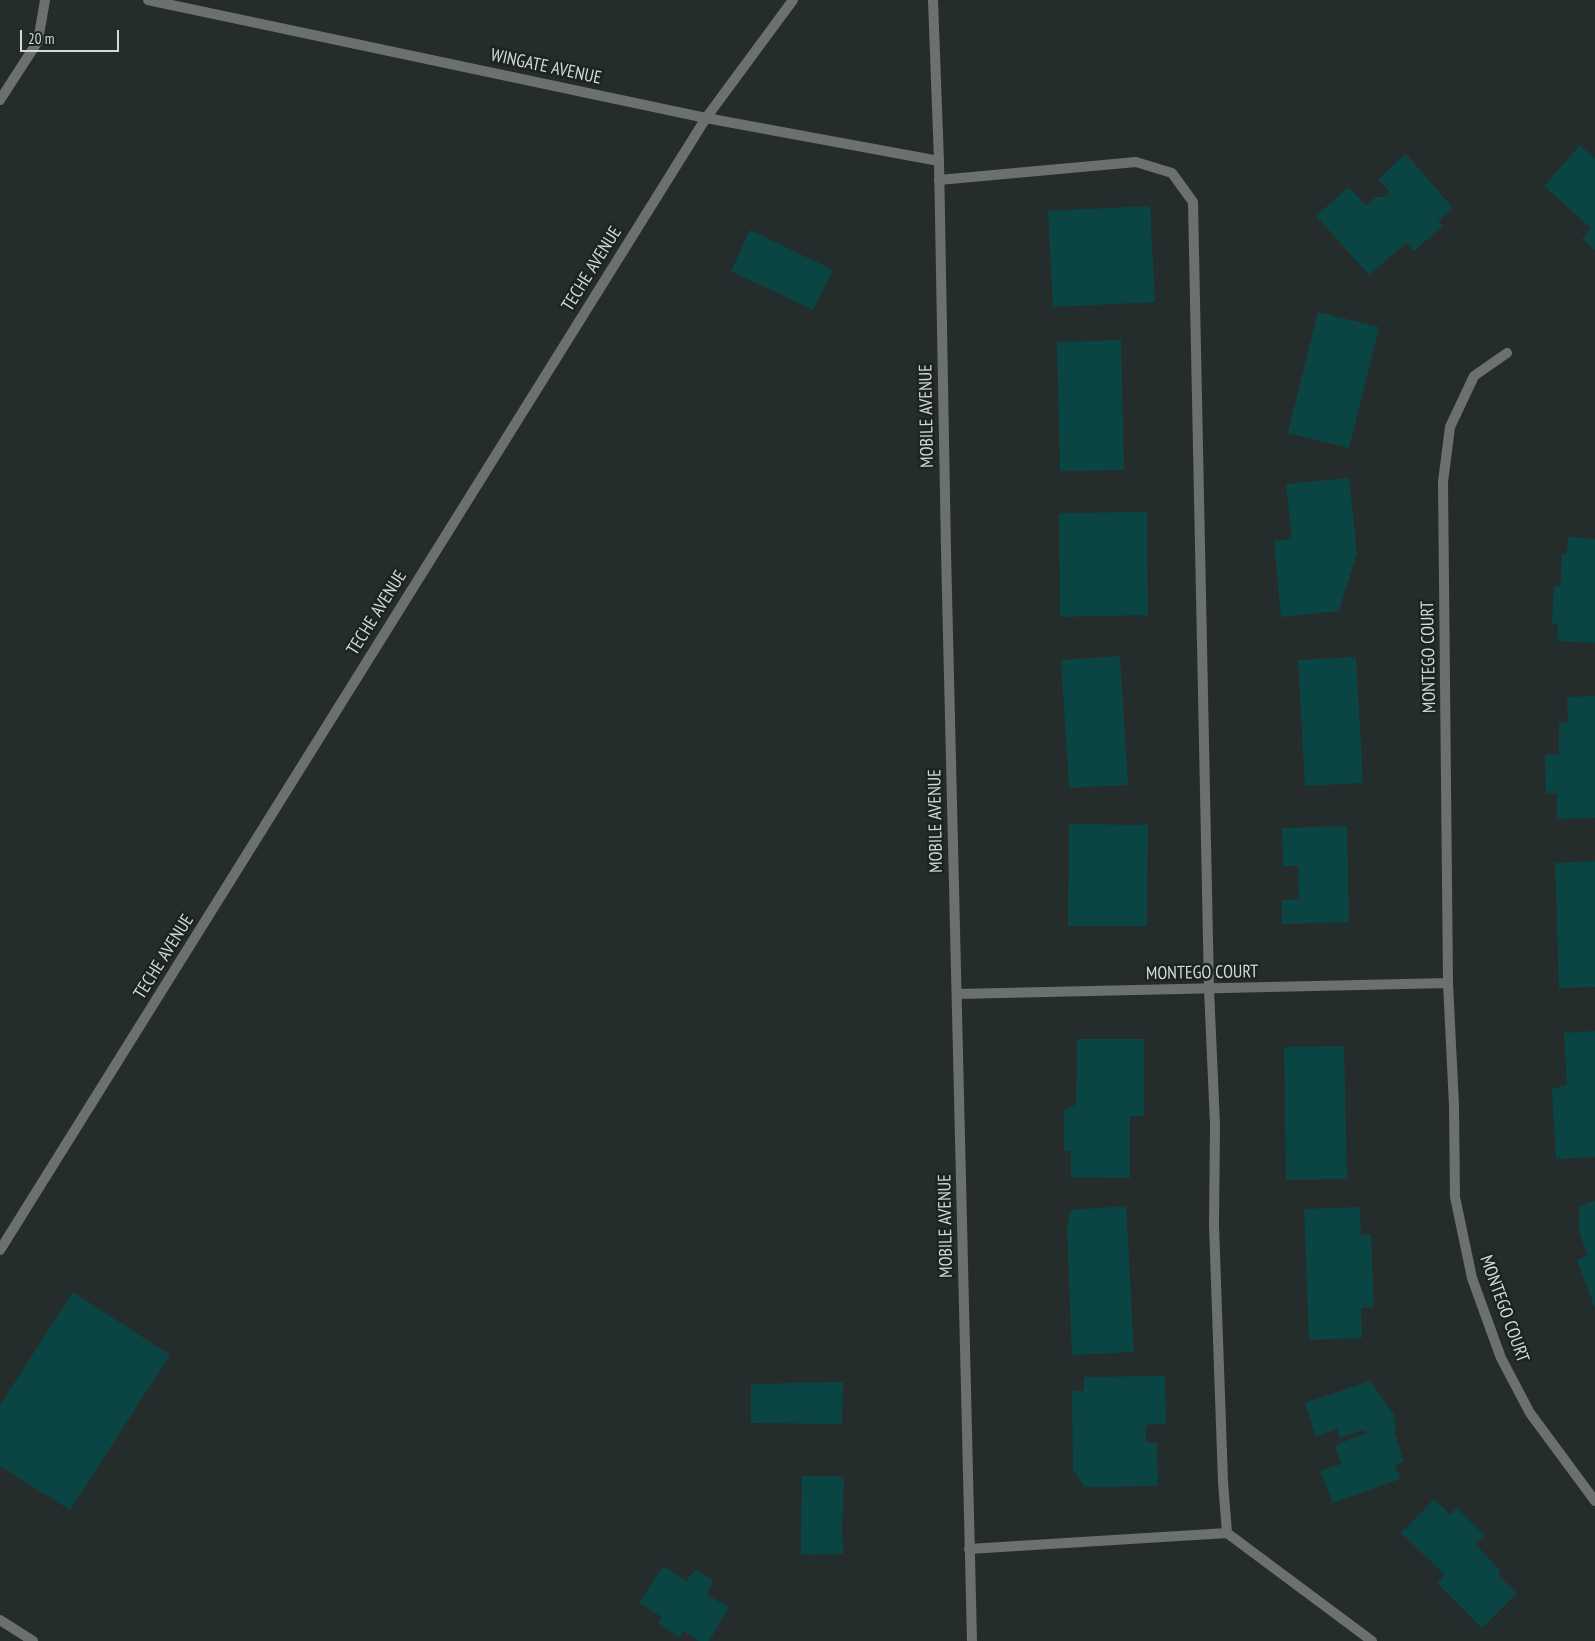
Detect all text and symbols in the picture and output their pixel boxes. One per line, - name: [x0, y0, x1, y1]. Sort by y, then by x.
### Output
- scale bar: [22, 20, 121, 52]
- text: 20 m: [28, 29, 54, 48]
- street label: WINGATE AVENUE: [489, 45, 603, 89]
- street label: TECHE AVENUE: [557, 223, 627, 315]
- street label: MOBILE AVENUE: [915, 364, 939, 468]
- street label: TECHE AVENUE: [342, 567, 412, 659]
- street label: MONTEGO COURT: [1417, 601, 1441, 713]
- street label: MOBILE AVENUE: [924, 769, 948, 873]
- street label: TECHE AVENUE: [129, 911, 199, 1003]
- street label: MONTEGO COURT: [1146, 961, 1258, 985]
- street label: MOBILE AVENUE: [934, 1174, 958, 1278]
- street label: MONTEGO COURT: [1475, 1253, 1533, 1365]

